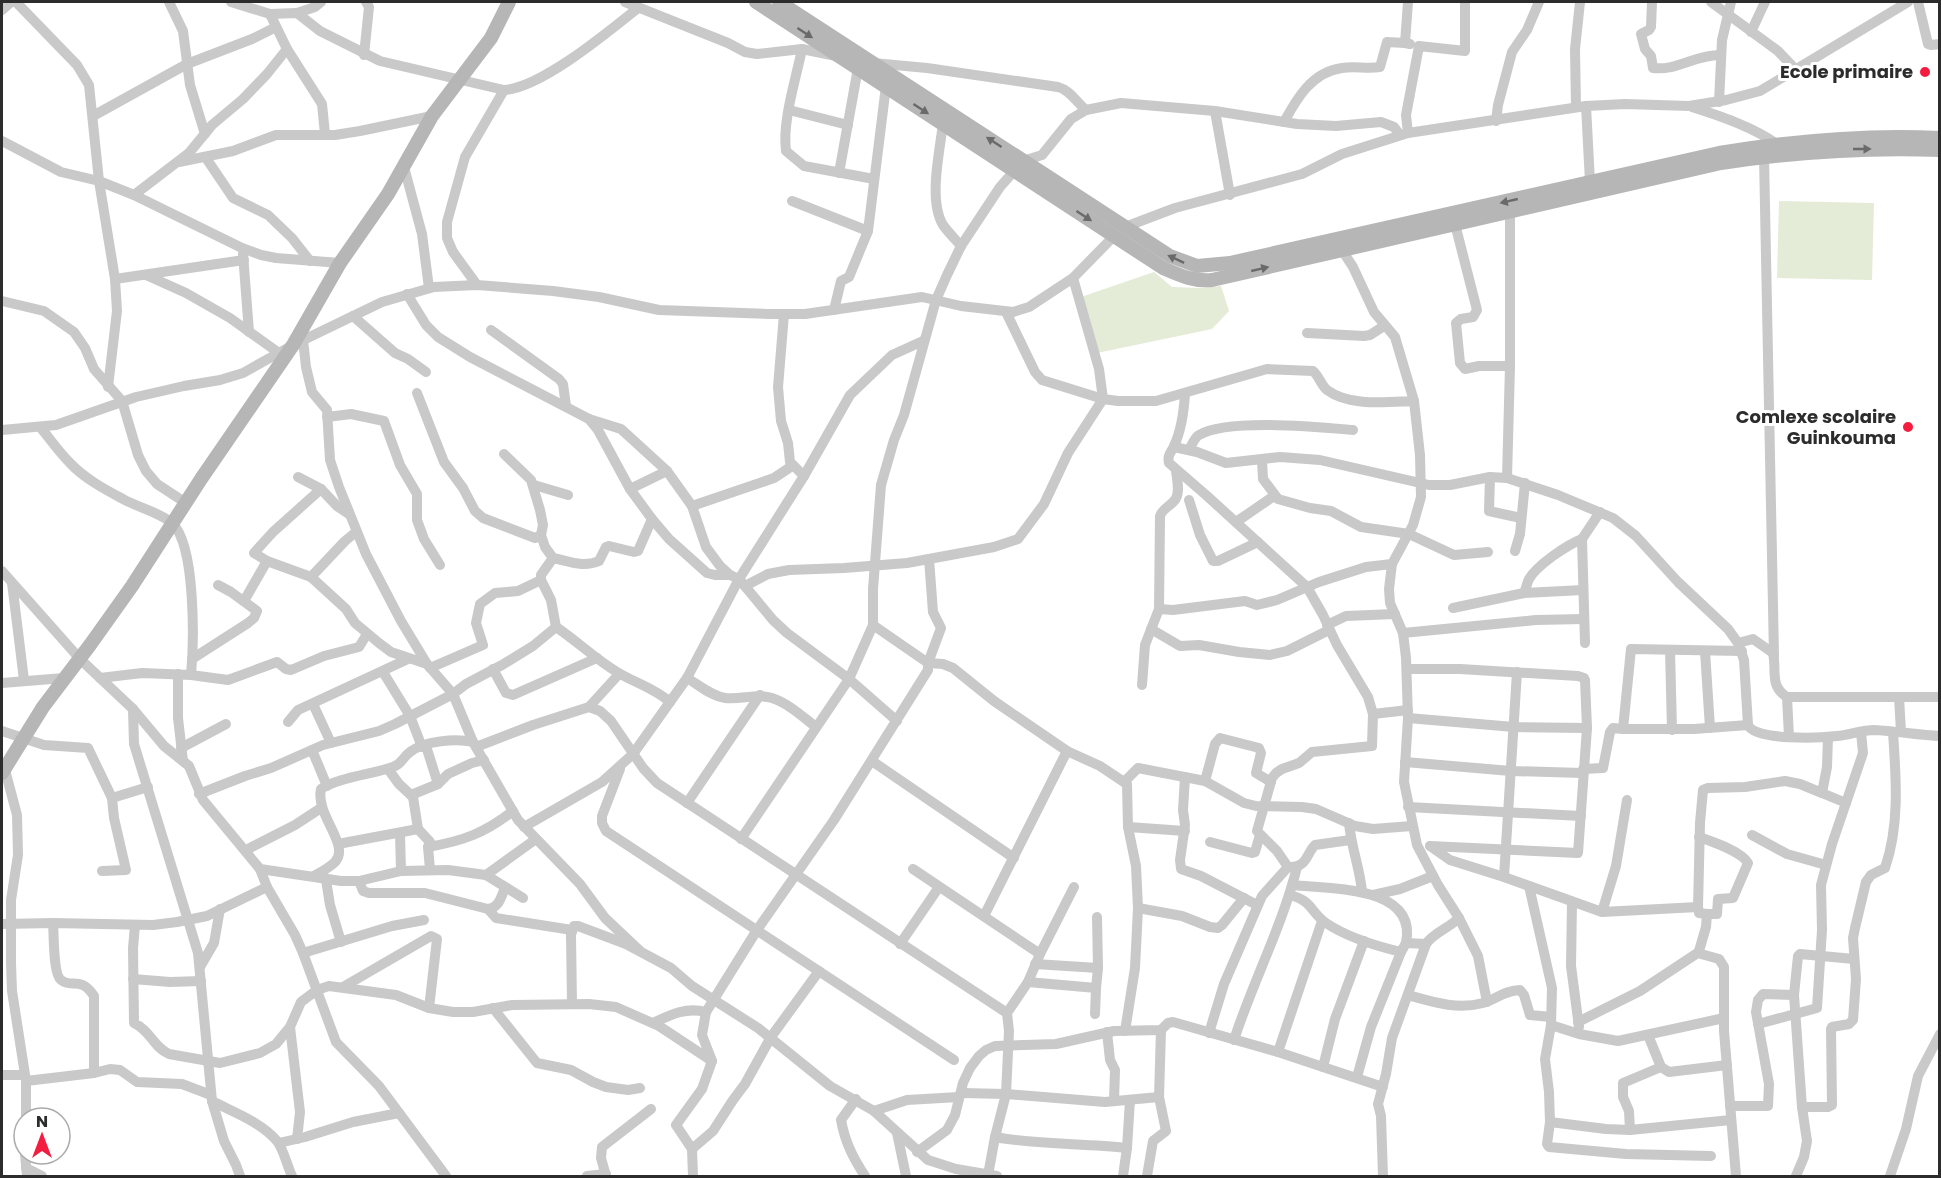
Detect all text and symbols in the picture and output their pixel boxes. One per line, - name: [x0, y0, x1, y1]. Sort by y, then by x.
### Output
- one-way arrow: [797, 28, 813, 39]
- place label: Ecole primaire: [1780, 59, 1913, 84]
- marker: Ecole primaire: [1918, 65, 1932, 79]
- one-way arrow: [913, 103, 929, 114]
- one-way arrow: [987, 136, 1003, 148]
- one-way arrow: [1852, 144, 1871, 154]
- one-way arrow: [1500, 196, 1519, 206]
- one-way arrow: [1076, 210, 1092, 221]
- one-way arrow: [1167, 253, 1185, 263]
- one-way arrow: [1250, 264, 1269, 274]
- place label: Comlexe scolaire Guinkouma: [1736, 404, 1896, 450]
- marker: Comlexe scolaire Guinkouma: [1901, 420, 1915, 434]
- north arrow: [12, 1106, 72, 1166]
- text: N: [36, 1110, 48, 1133]

